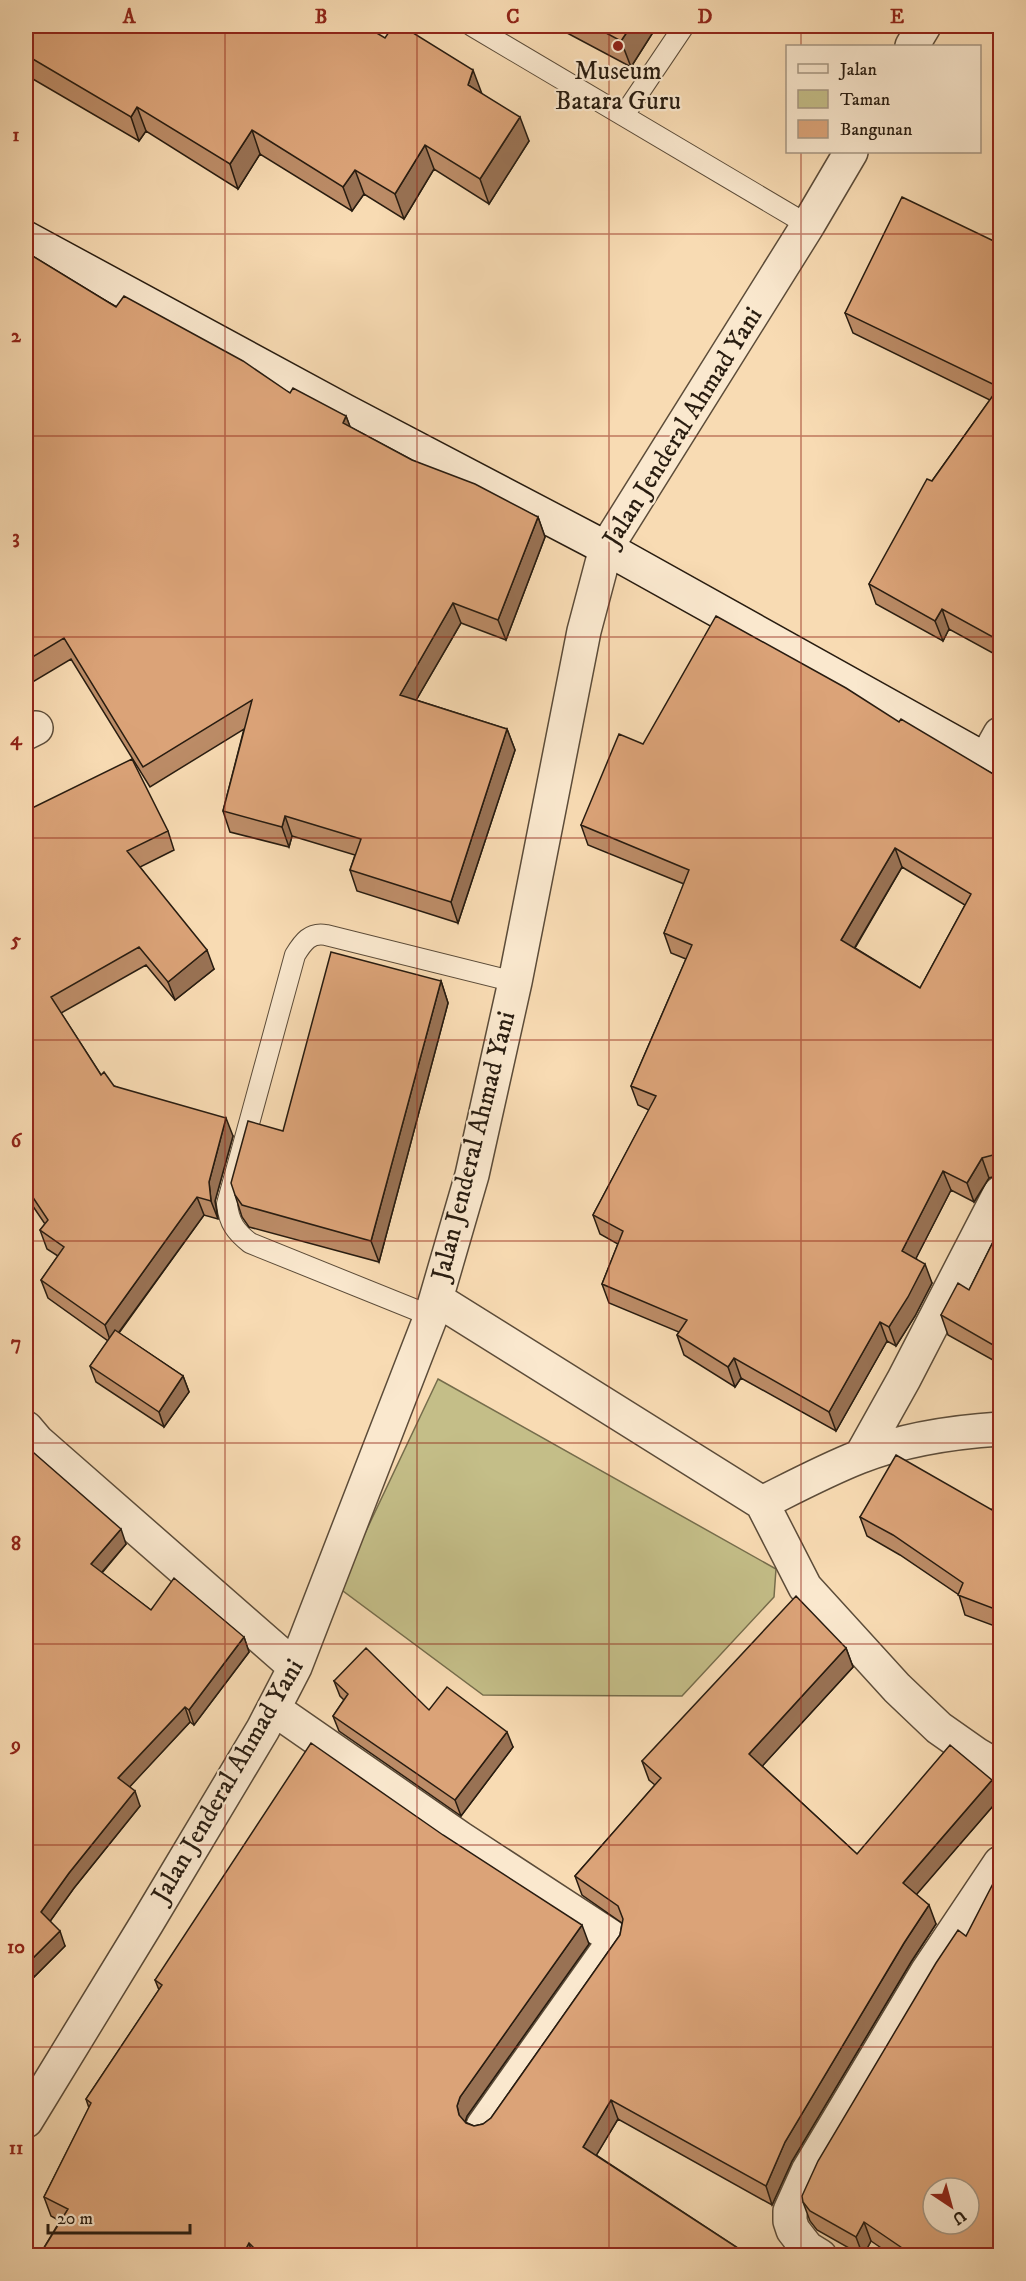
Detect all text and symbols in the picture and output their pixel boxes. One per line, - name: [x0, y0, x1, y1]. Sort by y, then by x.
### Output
- text: A: [122, 5, 137, 30]
- text: B: [315, 5, 327, 30]
- text: C: [506, 5, 520, 30]
- text: D: [698, 5, 713, 30]
- text: E: [890, 5, 904, 30]
- marker: Museum Batara Guru: [611, 39, 625, 53]
- legend: [786, 45, 981, 153]
- place label: Museum Batara Guru: [555, 55, 681, 118]
- text: Jalan: [838, 59, 878, 81]
- text: Taman: [840, 89, 891, 111]
- text: Bangunan: [840, 119, 913, 141]
- text: 1: [12, 123, 20, 148]
- street label: Jalan Jenderal Ahmad Yani: [595, 301, 770, 555]
- text: 2: [11, 324, 22, 349]
- text: 3: [12, 525, 20, 550]
- text: 4: [10, 727, 23, 752]
- text: 5: [10, 928, 21, 953]
- street label: Jalan Jenderal Ahmad Yani: [424, 1008, 523, 1286]
- text: 6: [11, 1129, 23, 1154]
- text: 7: [11, 1331, 21, 1356]
- text: 8: [11, 1532, 21, 1557]
- street label: Jalan Jenderal Ahmad Yani: [144, 1653, 311, 1911]
- text: 9: [9, 1733, 21, 1758]
- text: 10: [7, 1935, 25, 1960]
- text: 11: [9, 2136, 23, 2161]
- north arrow: [921, 2176, 981, 2236]
- scale bar: [48, 2197, 190, 2235]
- text: U: [948, 2206, 970, 2229]
- text: 20 m: [57, 2208, 93, 2230]

